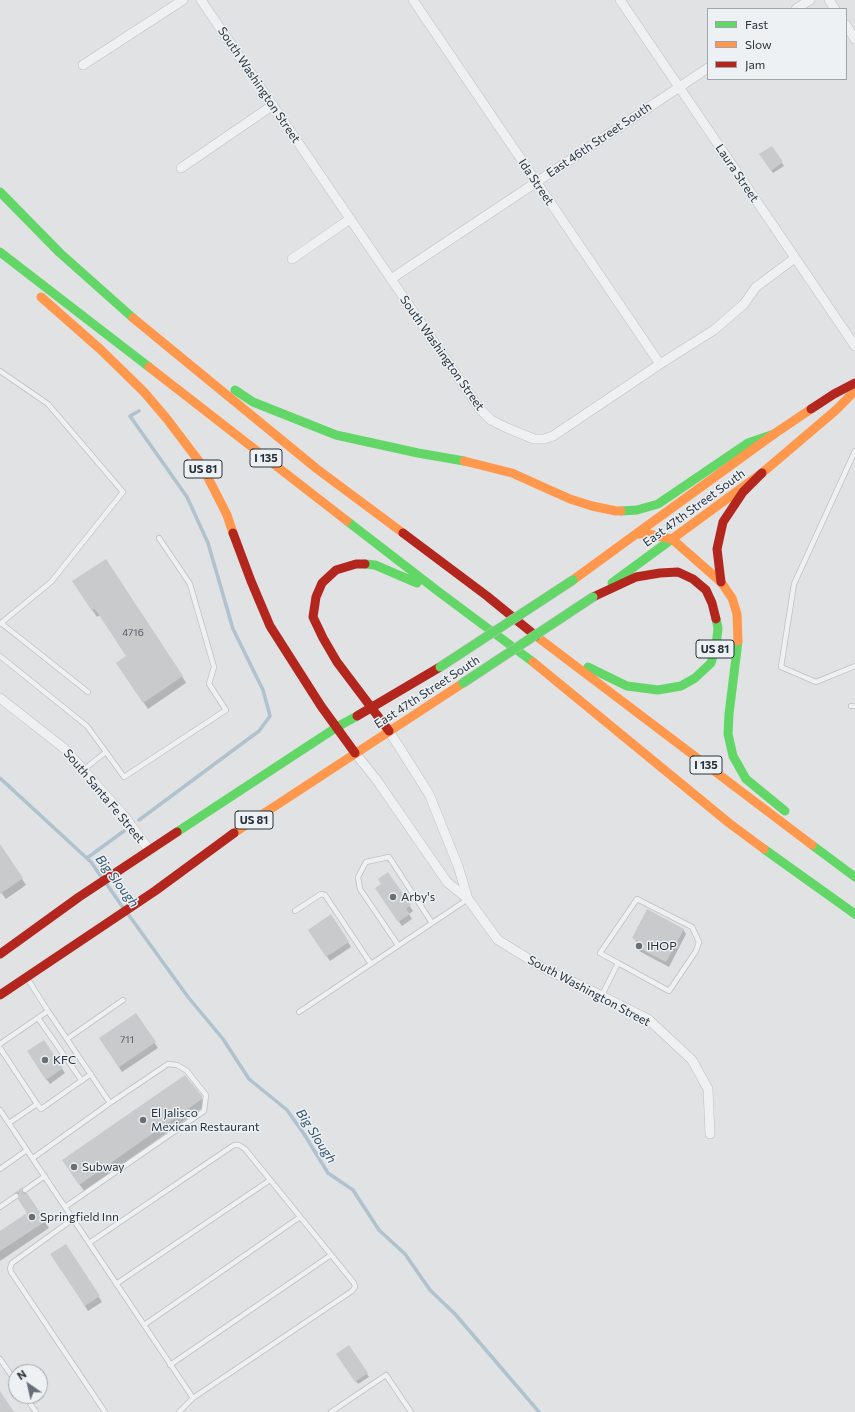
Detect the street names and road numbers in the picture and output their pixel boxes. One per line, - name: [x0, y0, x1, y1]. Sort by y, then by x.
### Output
- street label: South Washington Street: [215, 24, 303, 146]
- street label: East 46th Street South: [544, 99, 654, 181]
- street label: Laura Street: [712, 141, 762, 205]
- street label: Ida Street: [515, 156, 557, 208]
- street label: South Washington Street: [397, 293, 487, 413]
- road number: I 135: [250, 449, 282, 467]
- road number: US 81: [184, 460, 222, 478]
- street label: East 47th Street South: [640, 466, 748, 550]
- road number: US 81: [696, 640, 734, 658]
- street label: East 47th Street South: [372, 653, 482, 731]
- street label: South Santa Fe Street: [61, 746, 147, 846]
- road number: I 135: [690, 756, 722, 774]
- road number: US 81: [235, 811, 273, 829]
- street label: South Washington Street: [525, 953, 653, 1029]

